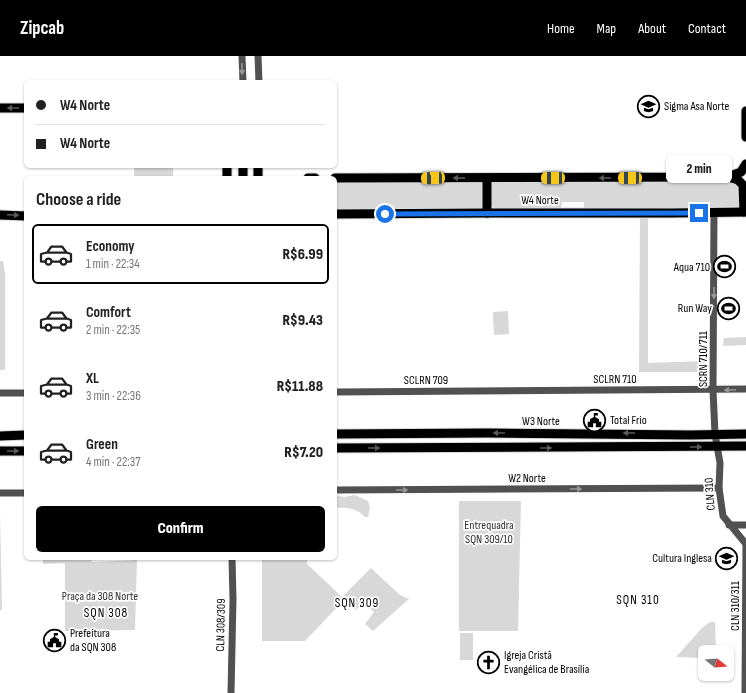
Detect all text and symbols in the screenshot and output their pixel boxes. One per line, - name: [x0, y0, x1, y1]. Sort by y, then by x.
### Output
- text: Zipcab: [20, 17, 64, 40]
- text: Home: [547, 20, 575, 37]
- text: Map: [597, 20, 616, 37]
- text: About: [638, 20, 666, 37]
- text: Contact: [688, 20, 726, 37]
- one-way arrow: [239, 63, 245, 76]
- school or university icon: Sigma Asa Norte: [636, 93, 662, 119]
- text: W4 Norte: [60, 96, 110, 115]
- place label: Sigma Asa Norte: [664, 99, 730, 114]
- one-way arrow: [6, 105, 19, 111]
- text: W4 Norte: [60, 134, 110, 153]
- callout: 2 min: [666, 155, 732, 183]
- text: 2 min: [686, 161, 712, 177]
- car: [421, 172, 445, 184]
- car: [541, 172, 565, 184]
- car: [618, 172, 642, 184]
- one-way arrow: [452, 175, 465, 181]
- one-way arrow: [598, 175, 611, 181]
- text: Choose a ride: [36, 189, 121, 210]
- street label: W4 Norte: [521, 193, 559, 208]
- route end: [690, 204, 708, 222]
- route start: [376, 205, 394, 223]
- one-way arrow: [7, 212, 19, 219]
- icon: car: [38, 236, 74, 272]
- text: Economy: [86, 237, 135, 256]
- text: R$6.99: [282, 245, 323, 264]
- sports icon: Aqua 710: [712, 254, 738, 280]
- text: 1 min · 22:34: [86, 256, 140, 272]
- place label: Aqua 710: [673, 260, 710, 275]
- one-way arrow: [711, 287, 717, 300]
- sports icon: Run Way: [715, 295, 741, 321]
- place label: Run Way: [678, 301, 712, 316]
- icon: car: [38, 302, 74, 338]
- text: Comfort: [86, 303, 131, 322]
- text: R$9.43: [282, 311, 323, 330]
- text: 2 min · 22:35: [86, 322, 140, 338]
- street label: SCRN 710/711: [696, 330, 711, 387]
- icon: car: [38, 368, 74, 404]
- text: XL: [86, 369, 99, 388]
- street label: SCLRN 710: [593, 372, 637, 387]
- street label: SCLRN 709: [404, 373, 448, 388]
- text: R$11.88: [277, 377, 323, 396]
- one-way arrow: [723, 387, 736, 393]
- text: 3 min · 22:36: [86, 388, 141, 404]
- public building icon: Total Frio: [581, 407, 607, 433]
- place label: Total Frio: [610, 413, 647, 428]
- street label: W3 Norte: [522, 414, 560, 429]
- one-way arrow: [492, 430, 505, 436]
- one-way arrow: [623, 430, 635, 437]
- icon: car: [38, 434, 74, 470]
- text: Green: [86, 435, 118, 454]
- text: R$7.20: [284, 443, 323, 462]
- one-way arrow: [690, 444, 703, 450]
- one-way arrow: [368, 445, 381, 451]
- one-way arrow: [540, 445, 553, 451]
- one-way arrow: [7, 448, 20, 454]
- text: 4 min · 22:37: [86, 454, 140, 470]
- street label: W2 Norte: [508, 471, 546, 486]
- street label: CLN 310: [701, 477, 719, 511]
- one-way arrow: [570, 485, 582, 492]
- one-way arrow: [396, 487, 409, 493]
- button: Confirm: [36, 506, 325, 552]
- park label: Entrequadra SQN 309/10: [464, 518, 514, 547]
- school or university icon: Cultura Inglesa: [714, 545, 740, 571]
- place label: Cultura Inglesa: [652, 551, 712, 566]
- street label: CLN 310/311: [728, 580, 743, 631]
- park label: Praça da 308 Norte: [62, 589, 138, 604]
- district label: SQN 310: [616, 592, 660, 608]
- district label: SQN 309: [335, 595, 379, 611]
- street label: CLN 308/309: [213, 598, 229, 652]
- district label: SQN 308: [84, 605, 128, 621]
- place label: Prefeitura da SQN 308: [70, 626, 116, 655]
- public building icon: Prefeitura da SQN 308: [42, 627, 68, 653]
- north arrow: [698, 645, 734, 681]
- map controls: [698, 645, 734, 681]
- place label: Igreja Cristã Evangélica de Brasília: [504, 648, 590, 677]
- church icon: Igreja Cristã Evangélica de Brasília: [476, 649, 502, 675]

